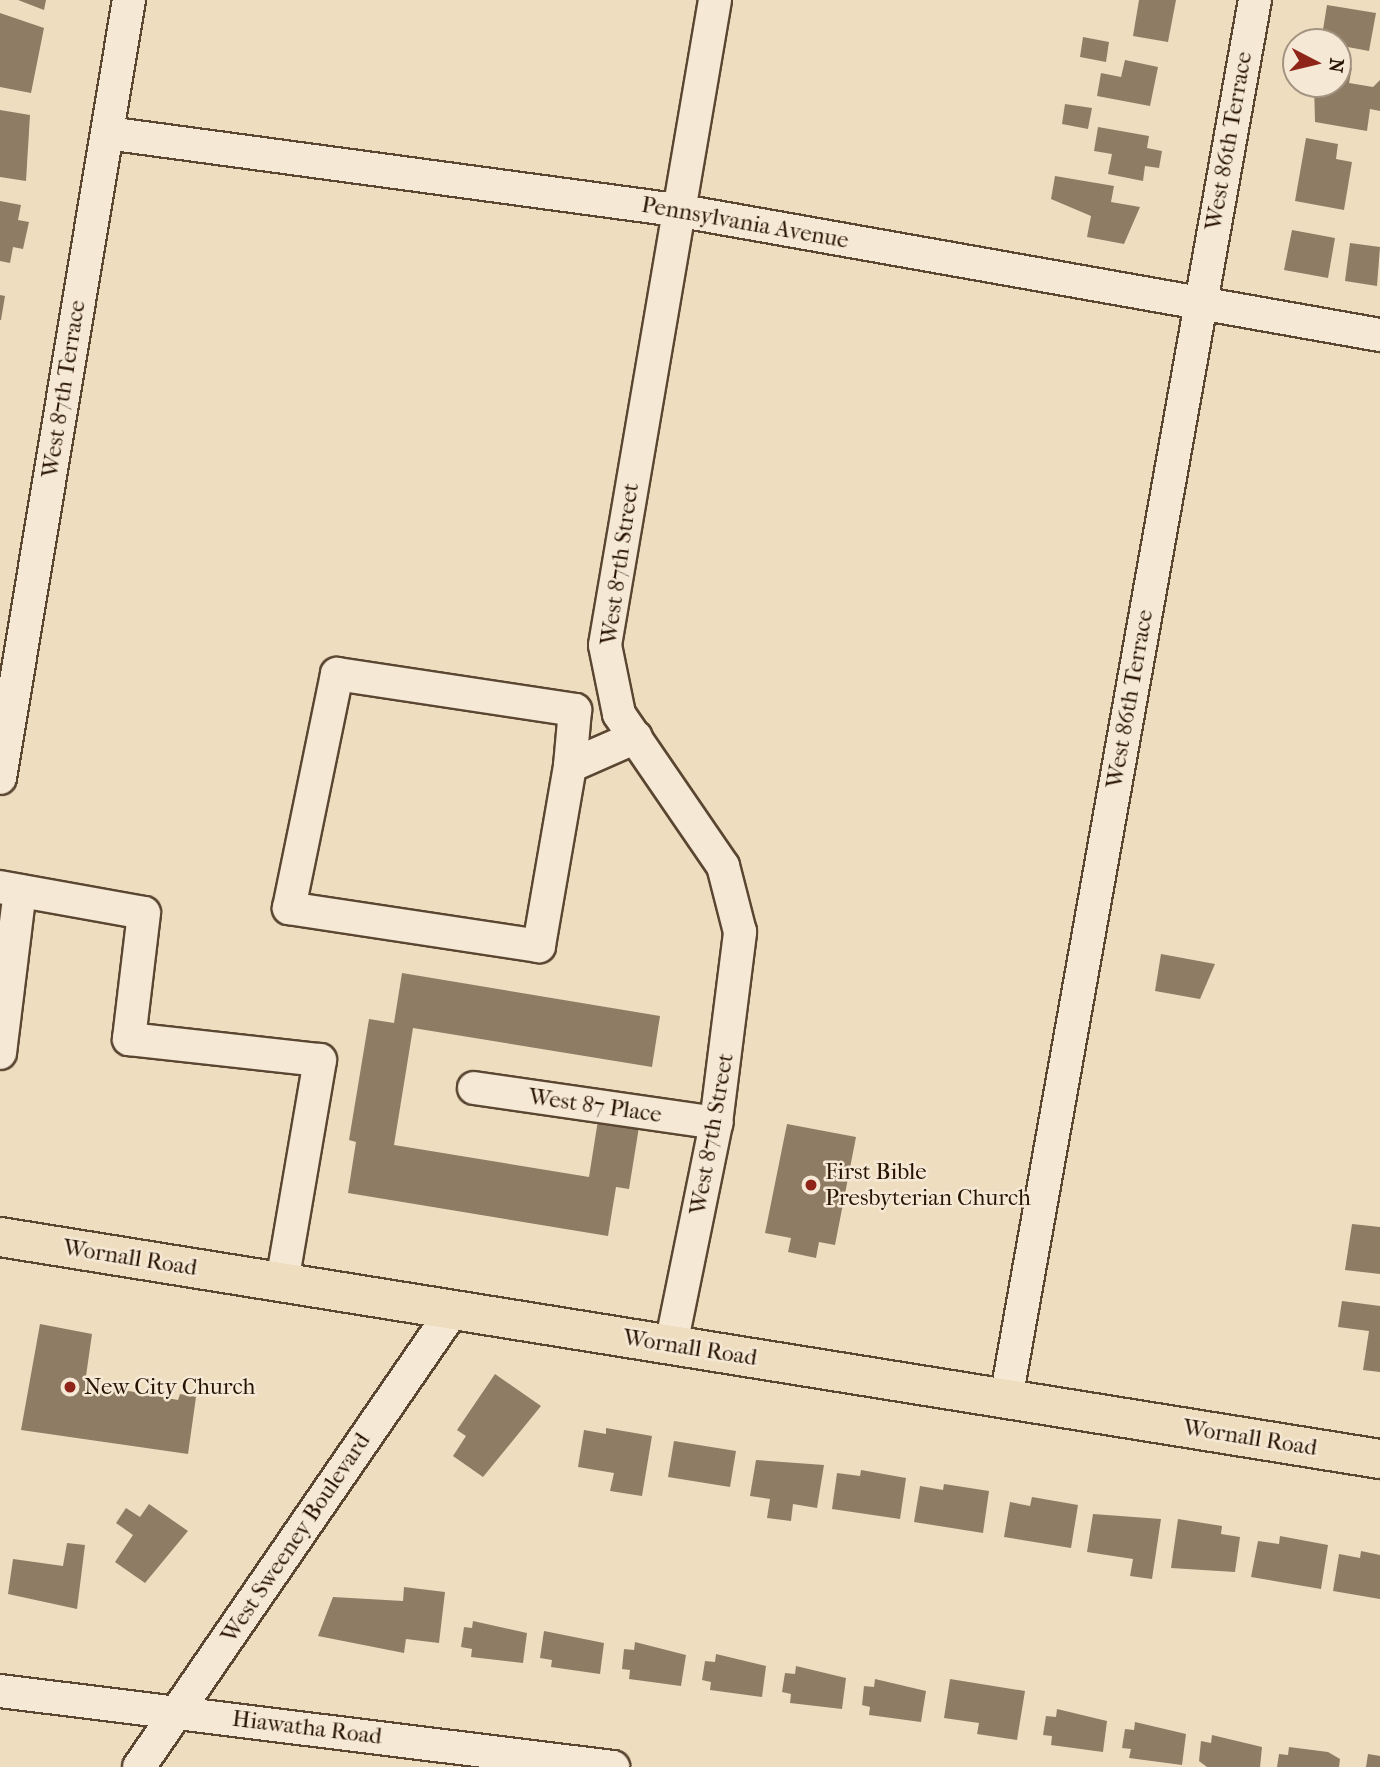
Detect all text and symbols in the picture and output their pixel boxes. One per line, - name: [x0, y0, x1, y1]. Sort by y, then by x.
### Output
- north arrow: [1282, 28, 1352, 98]
- street label: West 86th Terrace: [1200, 50, 1258, 232]
- text: N: [1324, 57, 1348, 74]
- street label: Pennsylvania Avenue: [639, 191, 851, 255]
- street label: West 87th Terrace: [36, 298, 92, 480]
- street label: West 87th Street: [595, 481, 645, 647]
- street label: West 86th Terrace: [1101, 608, 1159, 790]
- street label: West 87th Street: [684, 1051, 740, 1217]
- street label: West 87 Place: [527, 1083, 663, 1129]
- place label: First Bible Presbyterian Church: [825, 1158, 1031, 1212]
- marker: First Bible Presbyterian Church: [803, 1177, 819, 1193]
- street label: Wornall Road: [61, 1234, 199, 1282]
- street label: Wornall Road: [621, 1324, 759, 1372]
- place label: New City Church: [84, 1373, 255, 1401]
- marker: New City Church: [62, 1379, 78, 1395]
- street label: Wornall Road: [1181, 1414, 1319, 1462]
- street label: West Sweeney Boulevard: [215, 1428, 377, 1648]
- street label: Hiawatha Road: [231, 1705, 383, 1751]

